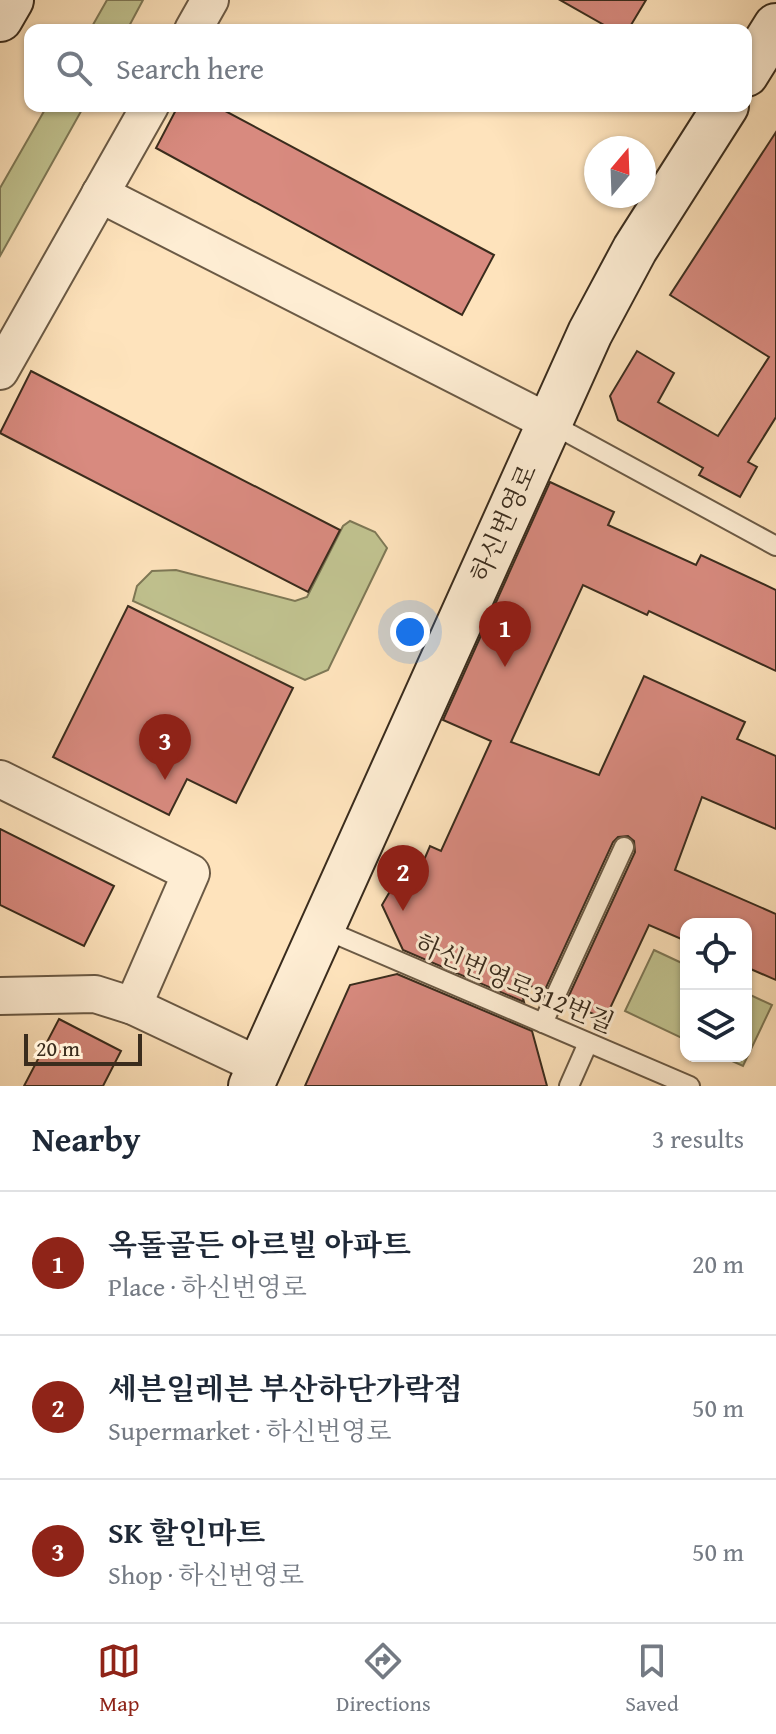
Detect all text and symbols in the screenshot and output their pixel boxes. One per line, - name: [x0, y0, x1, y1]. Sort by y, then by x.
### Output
- search box: [24, 24, 752, 112]
- icon: search: [52, 46, 96, 90]
- text: Search here: [116, 46, 264, 90]
- north arrow: [584, 136, 656, 208]
- street label: 하신번영로: [460, 458, 546, 588]
- pin: 1: [479, 601, 531, 667]
- your location: [390, 612, 430, 652]
- pin: 3: [139, 714, 191, 780]
- pin: 2: [377, 845, 429, 911]
- map controls: [680, 918, 752, 1062]
- button: locate: [680, 918, 752, 990]
- street label: 하신번영로312번길: [409, 923, 621, 1043]
- button: layers: [680, 990, 752, 1062]
- scale bar: [24, 1030, 142, 1066]
- text: 20 m: [36, 1032, 80, 1064]
- text: Nearby: [32, 1114, 141, 1163]
- text: 3 results: [652, 1119, 744, 1158]
- text: 옥돌골든 아르빌 아파트: [108, 1222, 411, 1266]
- text: 1: [51, 1244, 65, 1283]
- text: 20 m: [692, 1244, 744, 1283]
- text: Place · 하신번영로: [108, 1267, 307, 1306]
- text: 세븐일레븐 부산하단가락점: [108, 1366, 462, 1410]
- text: 2: [51, 1388, 65, 1427]
- text: 50 m: [692, 1388, 744, 1427]
- text: Supermarket · 하신번영로: [108, 1411, 391, 1450]
- text: SK 할인마트: [108, 1510, 265, 1554]
- text: 3: [51, 1532, 65, 1571]
- text: 50 m: [692, 1532, 744, 1571]
- text: Shop · 하신번영로: [108, 1555, 304, 1594]
- tab: Map: [97, 1639, 141, 1719]
- tab: Directions: [336, 1639, 431, 1719]
- tab: Saved: [625, 1639, 679, 1719]

